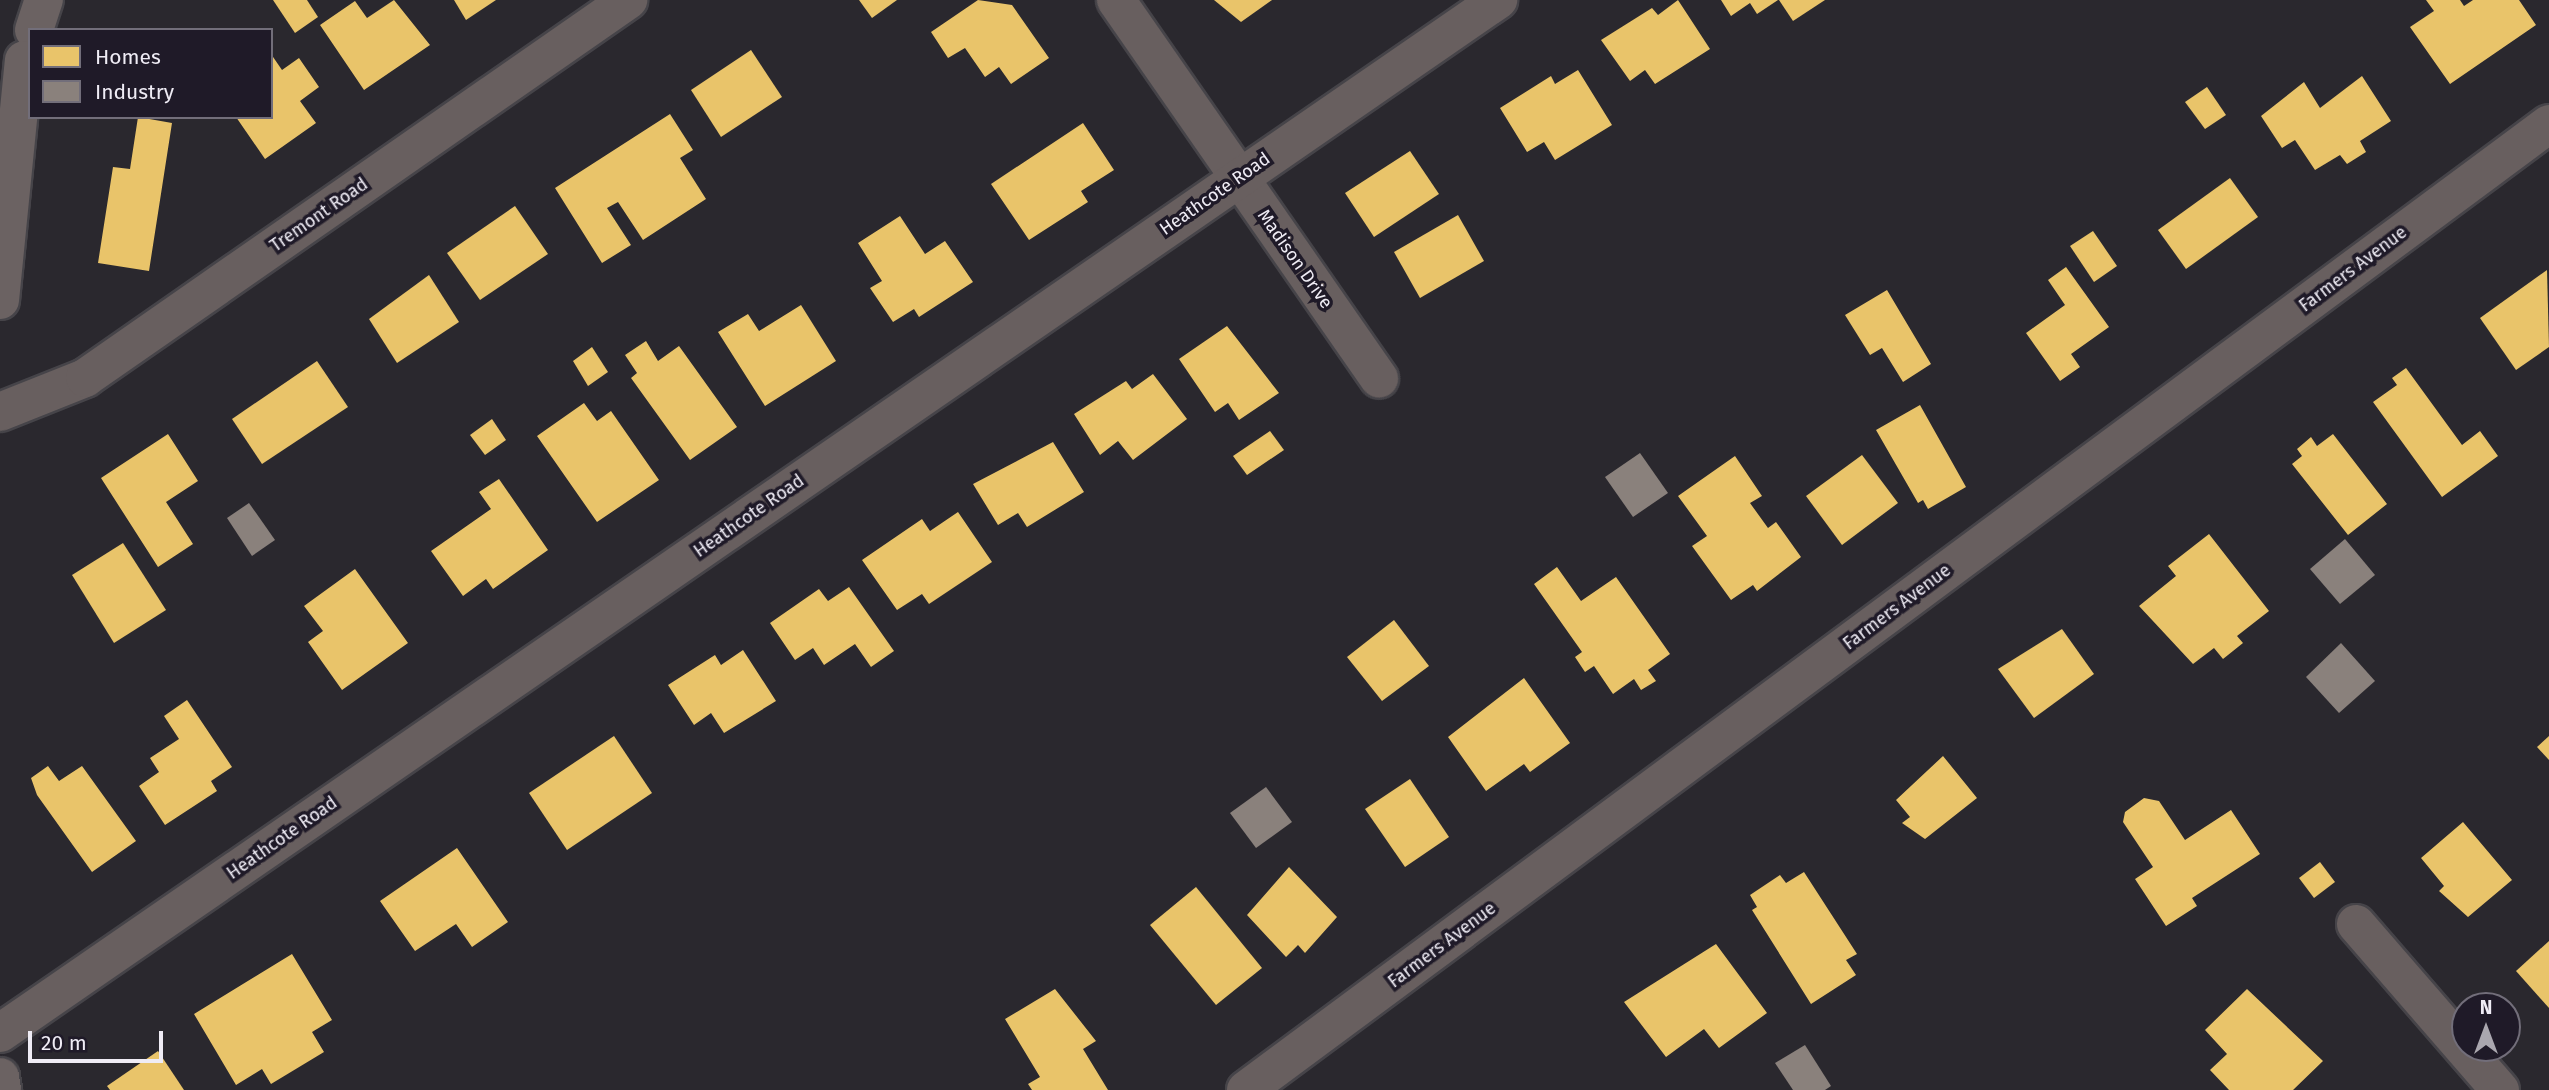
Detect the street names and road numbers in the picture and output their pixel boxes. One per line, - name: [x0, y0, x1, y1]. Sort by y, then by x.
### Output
- street label: Heathcote Road: [1156, 148, 1274, 240]
- street label: Tremont Road: [266, 173, 372, 257]
- street label: Madison Drive: [1253, 205, 1337, 313]
- street label: Farmers Avenue: [2295, 221, 2411, 317]
- street label: Heathcote Road: [690, 470, 808, 562]
- street label: Farmers Avenue: [1839, 559, 1955, 655]
- street label: Heathcote Road: [223, 792, 341, 884]
- street label: Farmers Avenue: [1384, 897, 1500, 993]

